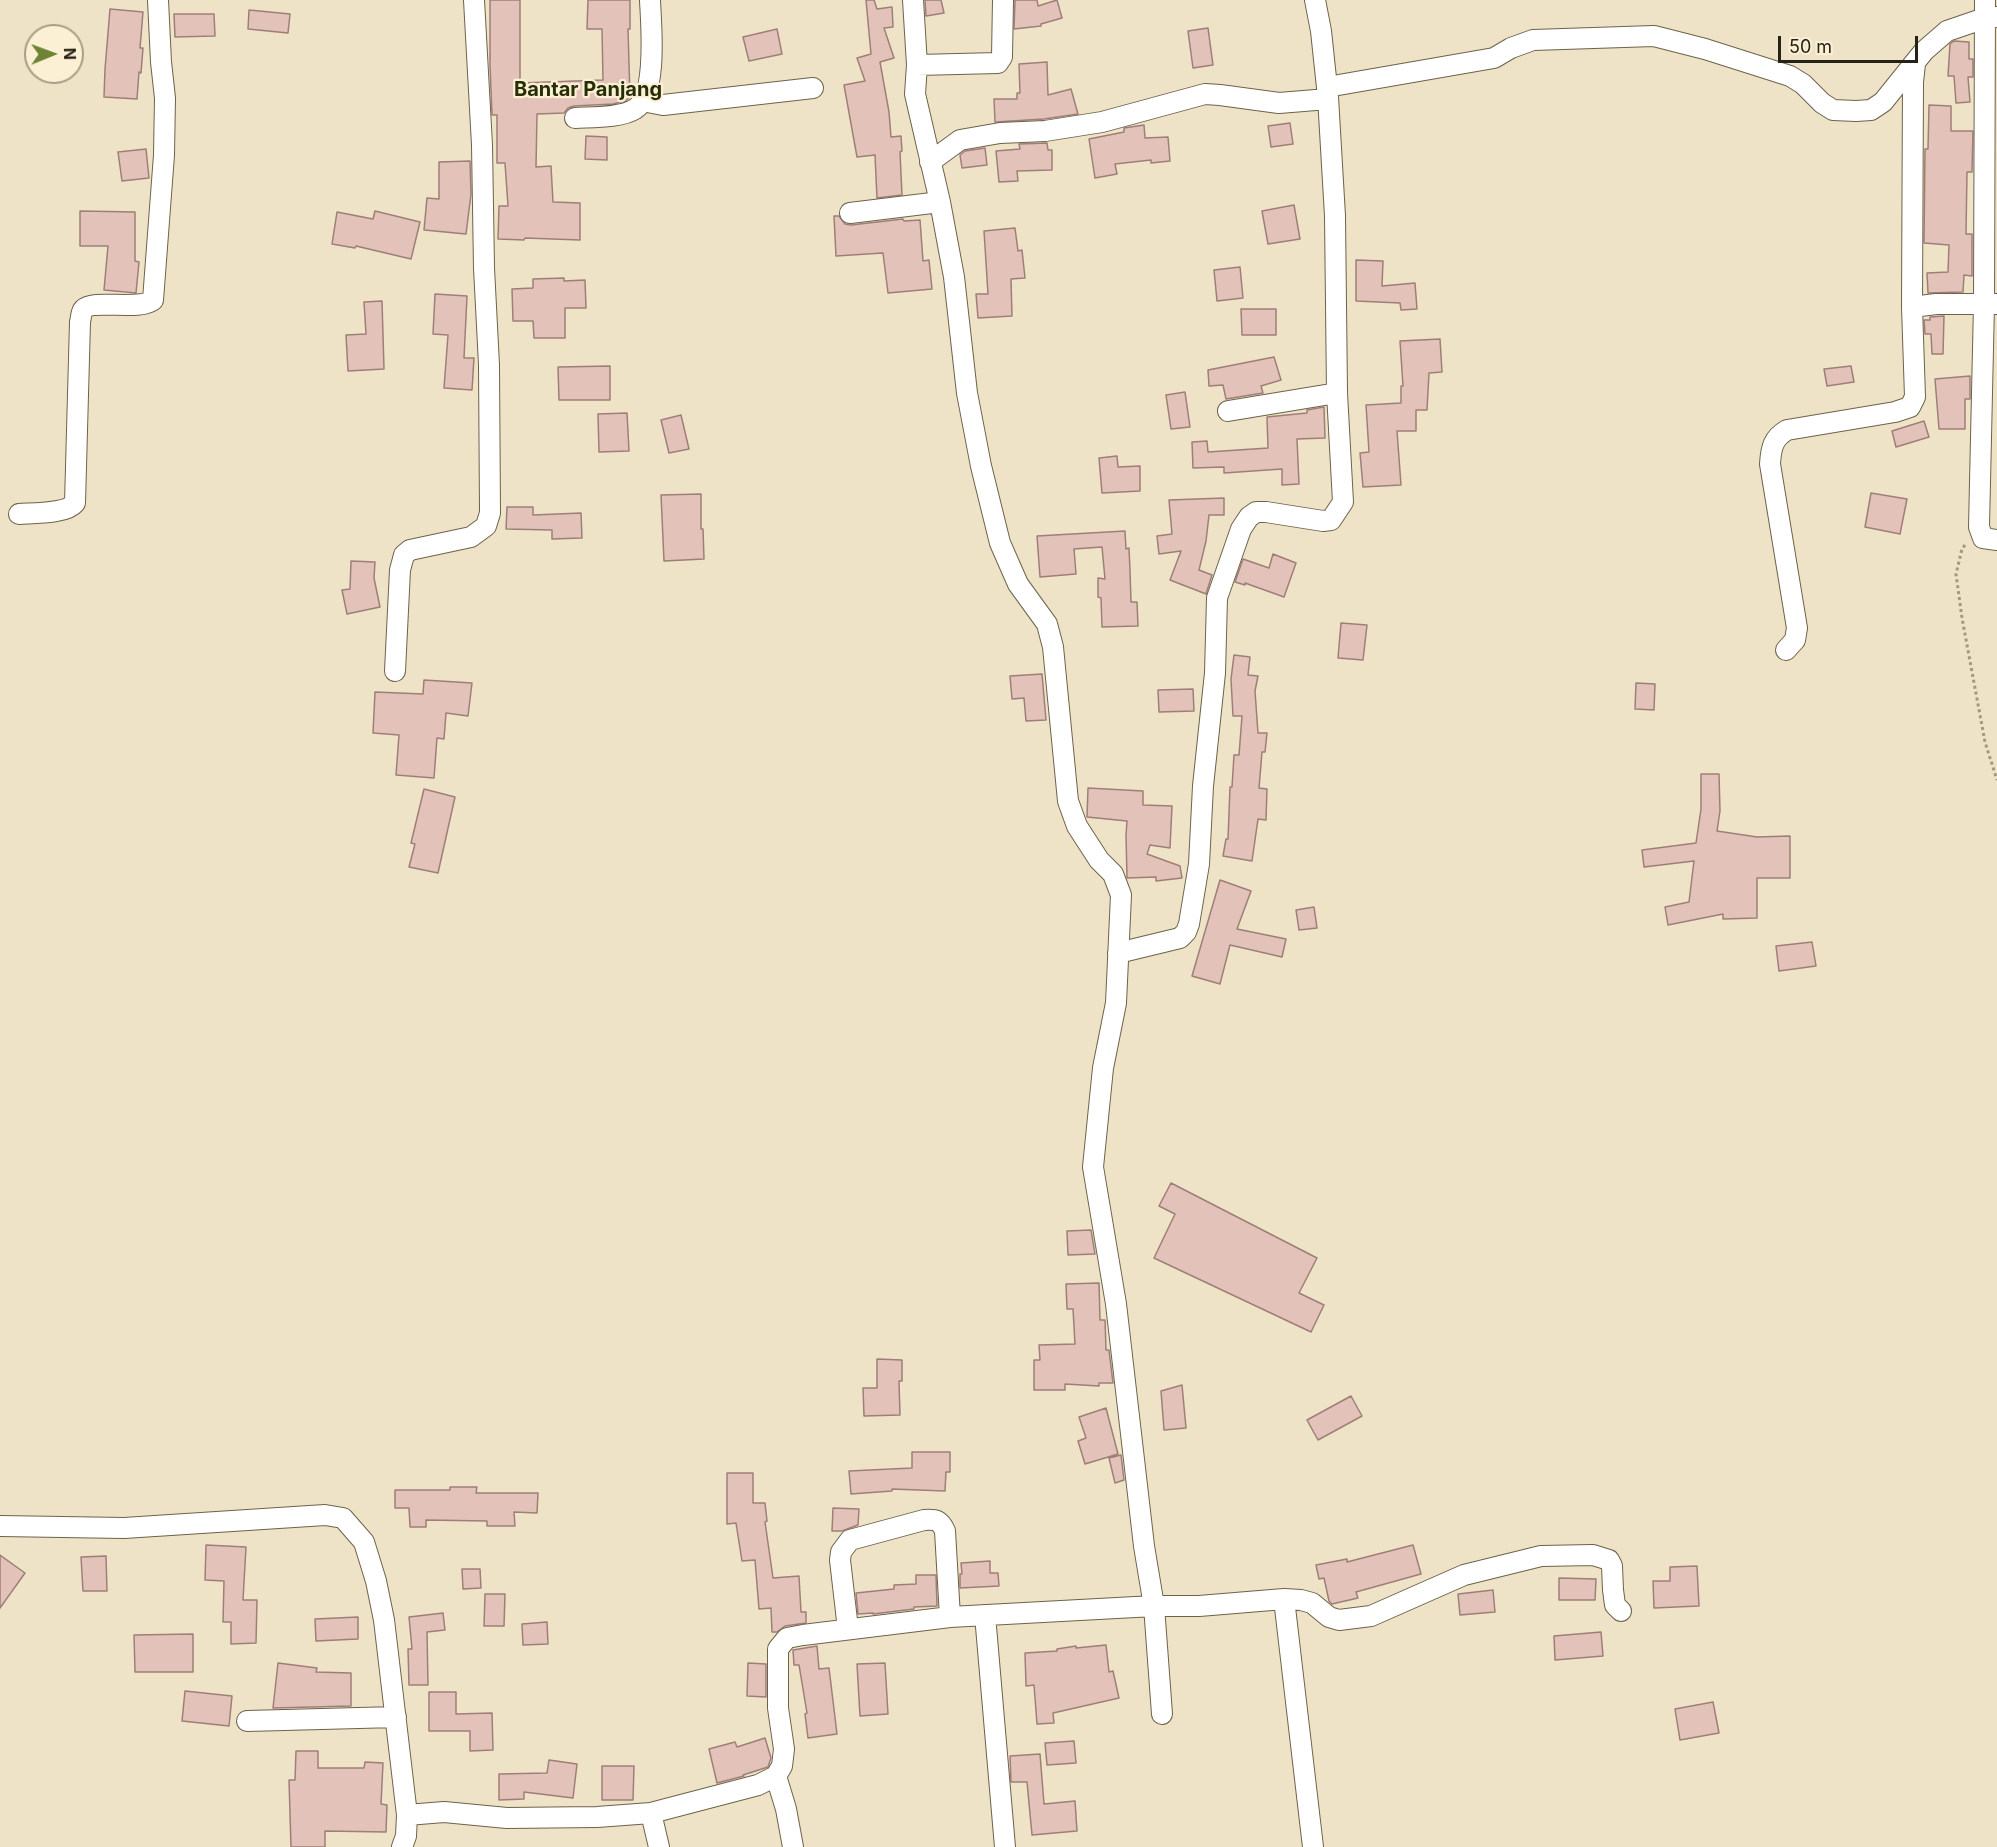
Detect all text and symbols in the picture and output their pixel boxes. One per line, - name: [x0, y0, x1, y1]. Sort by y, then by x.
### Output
- north arrow: [24, 24, 84, 84]
- scale bar: [1781, 24, 1920, 62]
- text: 50 m: [1789, 36, 1832, 57]
- text: N: [60, 47, 80, 60]
- district label: Bantar Panjang: [514, 78, 662, 102]

